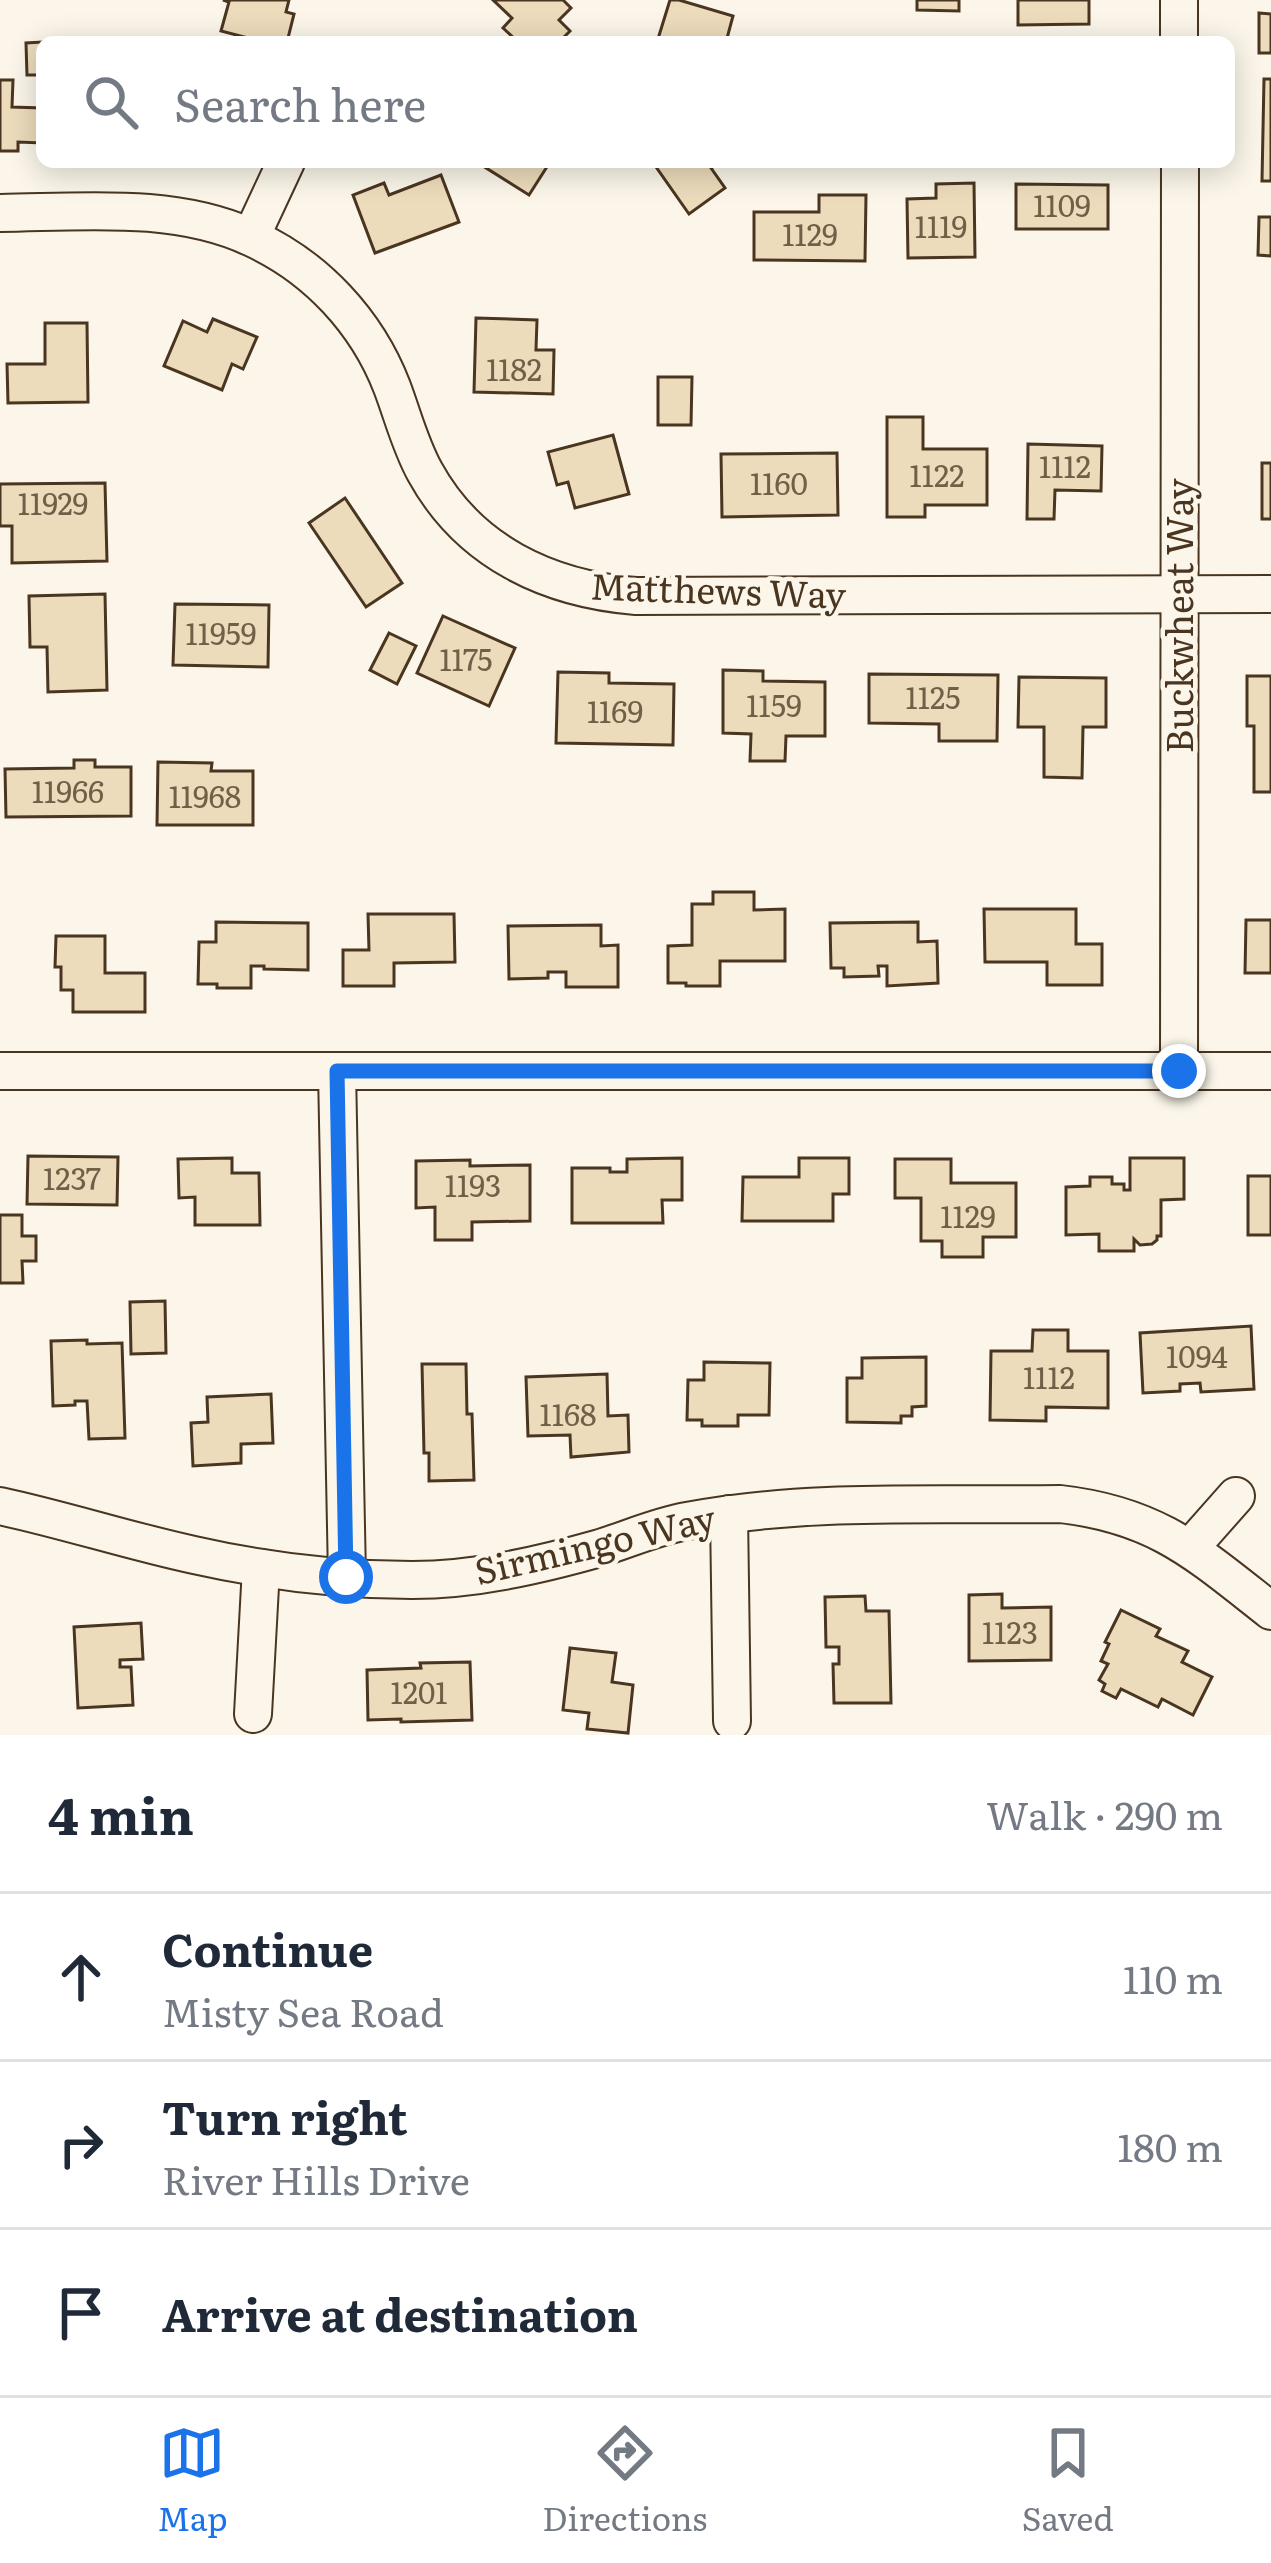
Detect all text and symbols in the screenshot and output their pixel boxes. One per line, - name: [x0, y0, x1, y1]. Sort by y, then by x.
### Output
- search box: [36, 36, 1235, 168]
- icon: search: [78, 69, 144, 135]
- text: Search here: [174, 69, 426, 136]
- house number: 1109: [1033, 182, 1091, 226]
- house number: 1119: [915, 203, 967, 247]
- house number: 1129: [782, 211, 838, 255]
- house number: 1182: [486, 346, 542, 390]
- house number: 1112: [1039, 443, 1091, 487]
- house number: 1122: [910, 452, 964, 496]
- house number: 1160: [750, 460, 808, 504]
- street label: Buckwheat Way: [1151, 478, 1204, 754]
- house number: 11929: [18, 480, 88, 524]
- street label: Matthews Way: [589, 558, 847, 619]
- house number: 11959: [185, 610, 257, 654]
- house number: 1175: [439, 636, 493, 680]
- house number: 1125: [906, 674, 960, 718]
- house number: 1159: [746, 682, 802, 726]
- house number: 1169: [587, 688, 643, 732]
- house number: 11966: [32, 768, 104, 812]
- house number: 11968: [169, 773, 241, 817]
- route end: [1152, 1044, 1206, 1098]
- house number: 1237: [43, 1155, 101, 1199]
- house number: 1193: [445, 1162, 501, 1206]
- house number: 1129: [940, 1193, 996, 1237]
- house number: 1094: [1166, 1333, 1228, 1377]
- house number: 1112: [1023, 1354, 1075, 1398]
- house number: 1168: [539, 1391, 597, 1435]
- street label: Sirmingo Way: [469, 1489, 720, 1596]
- route start: [319, 1550, 373, 1604]
- house number: 1123: [982, 1609, 1038, 1653]
- house number: 1201: [391, 1669, 447, 1713]
- text: 4 min: [48, 1775, 194, 1851]
- text: Walk · 290 m: [986, 1784, 1223, 1842]
- text: Continue: [162, 1914, 373, 1981]
- icon: ahead: [48, 1944, 114, 2010]
- text: 110 m: [1123, 1948, 1223, 2006]
- text: Misty Sea Road: [162, 1981, 444, 2039]
- text: Turn right: [162, 2082, 408, 2149]
- icon: right: [48, 2112, 114, 2178]
- text: 180 m: [1117, 2116, 1223, 2174]
- text: River Hills Drive: [162, 2149, 470, 2207]
- text: Arrive at destination: [162, 2279, 638, 2346]
- icon: arrive: [48, 2280, 114, 2346]
- tab: Map: [157, 2420, 228, 2541]
- tab: Directions: [542, 2420, 707, 2541]
- tab: Saved: [1022, 2420, 1114, 2541]

